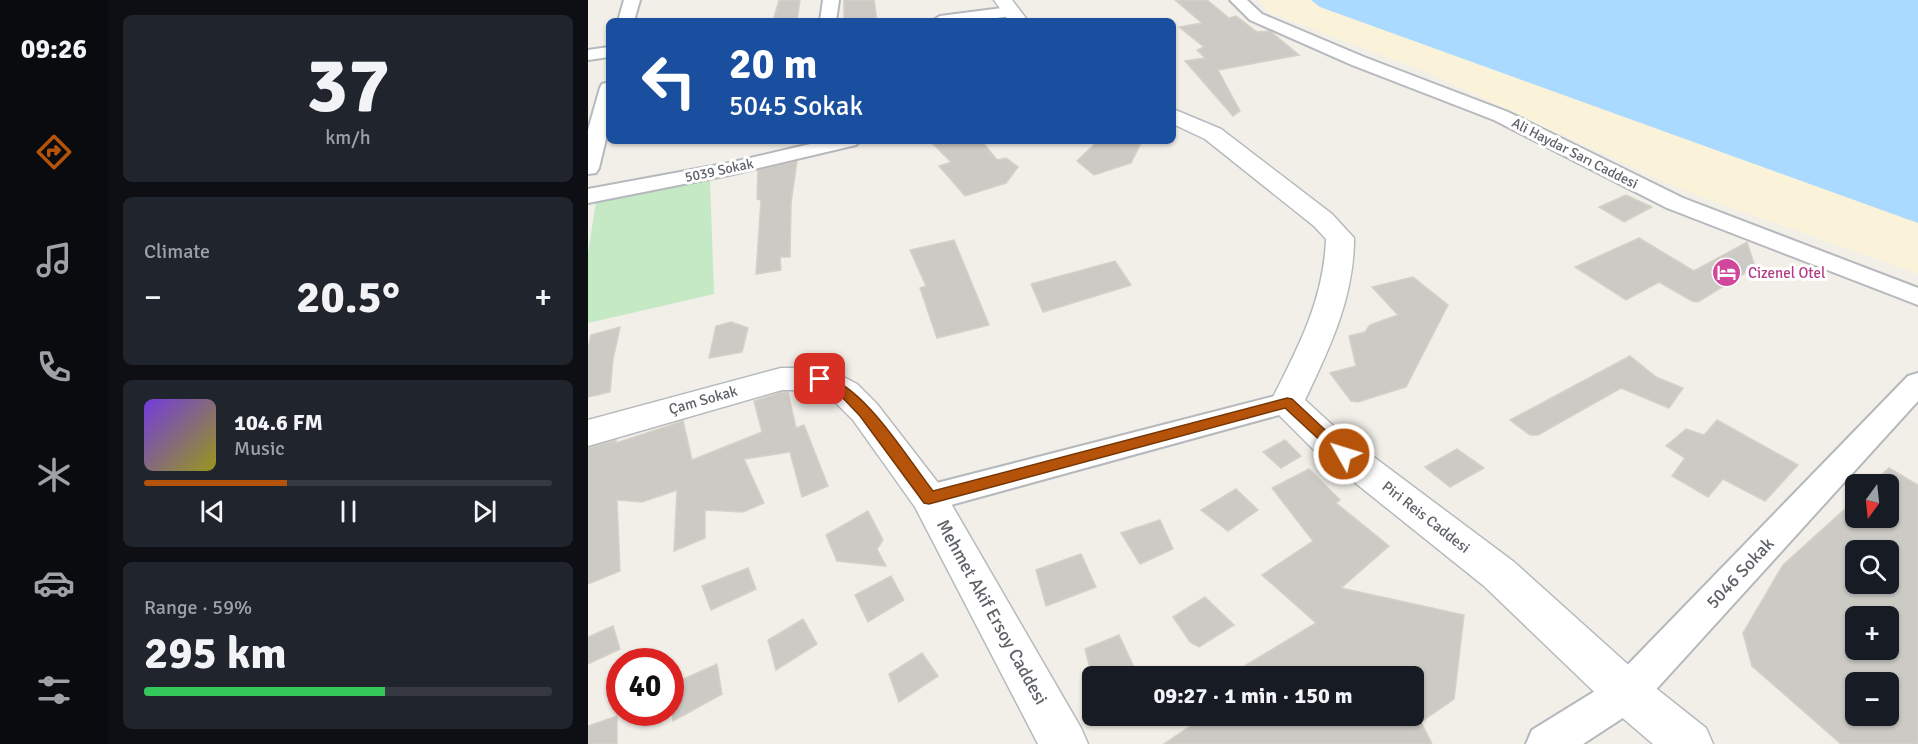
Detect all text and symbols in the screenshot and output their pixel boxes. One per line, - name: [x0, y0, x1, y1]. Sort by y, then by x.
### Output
- text: 09:26: [21, 33, 87, 66]
- text: 37: [306, 38, 390, 134]
- text: 20 m: [729, 39, 818, 90]
- icon: left: [630, 42, 708, 120]
- text: 5045 Sokak: [729, 90, 863, 123]
- street label: Ali Haydar Sarı Caddesi: [1509, 114, 1641, 193]
- text: km/h: [325, 125, 371, 150]
- icon: directions: [33, 131, 75, 173]
- street label: 5039 Sokak: [683, 155, 755, 186]
- icon: music: [33, 239, 75, 281]
- text: Climate: [144, 239, 210, 264]
- hotel icon: Cizenel Otel: [1711, 257, 1743, 289]
- place label: Cizenel Otel: [1748, 264, 1825, 282]
- text: 20.5°: [296, 270, 400, 325]
- text: −: [144, 277, 162, 318]
- text: +: [534, 277, 552, 318]
- icon: phone: [33, 346, 75, 388]
- pin: [794, 353, 845, 404]
- icon: arrive: [803, 362, 836, 395]
- street label: Çam Sokak: [667, 381, 740, 418]
- text: 104.6 FM: [234, 409, 323, 436]
- position arrow: [1312, 422, 1376, 486]
- text: Music: [234, 436, 285, 461]
- icon: climate: [33, 454, 75, 496]
- north arrow: [1845, 474, 1899, 528]
- map controls: [1845, 474, 1899, 726]
- street label: Piri Reis Caddesi: [1378, 477, 1474, 557]
- icon: previous: [196, 495, 229, 528]
- icon: pause: [332, 495, 365, 528]
- icon: next: [468, 495, 501, 528]
- street label: Mehmet Akif Ersoy Caddesi: [932, 515, 1052, 709]
- street label: 5046 Sokak: [1701, 533, 1779, 613]
- button: search: [1845, 540, 1899, 594]
- icon: car: [33, 562, 75, 604]
- text: Range · 59%: [144, 595, 252, 620]
- button: +: [1845, 606, 1899, 660]
- text: 295 km: [144, 626, 287, 681]
- speed limit sign: 40: [606, 648, 684, 726]
- icon: filters: [33, 669, 75, 711]
- button: −: [1845, 672, 1899, 726]
- text: 09:27 · 1 min · 150 m: [1153, 682, 1353, 709]

